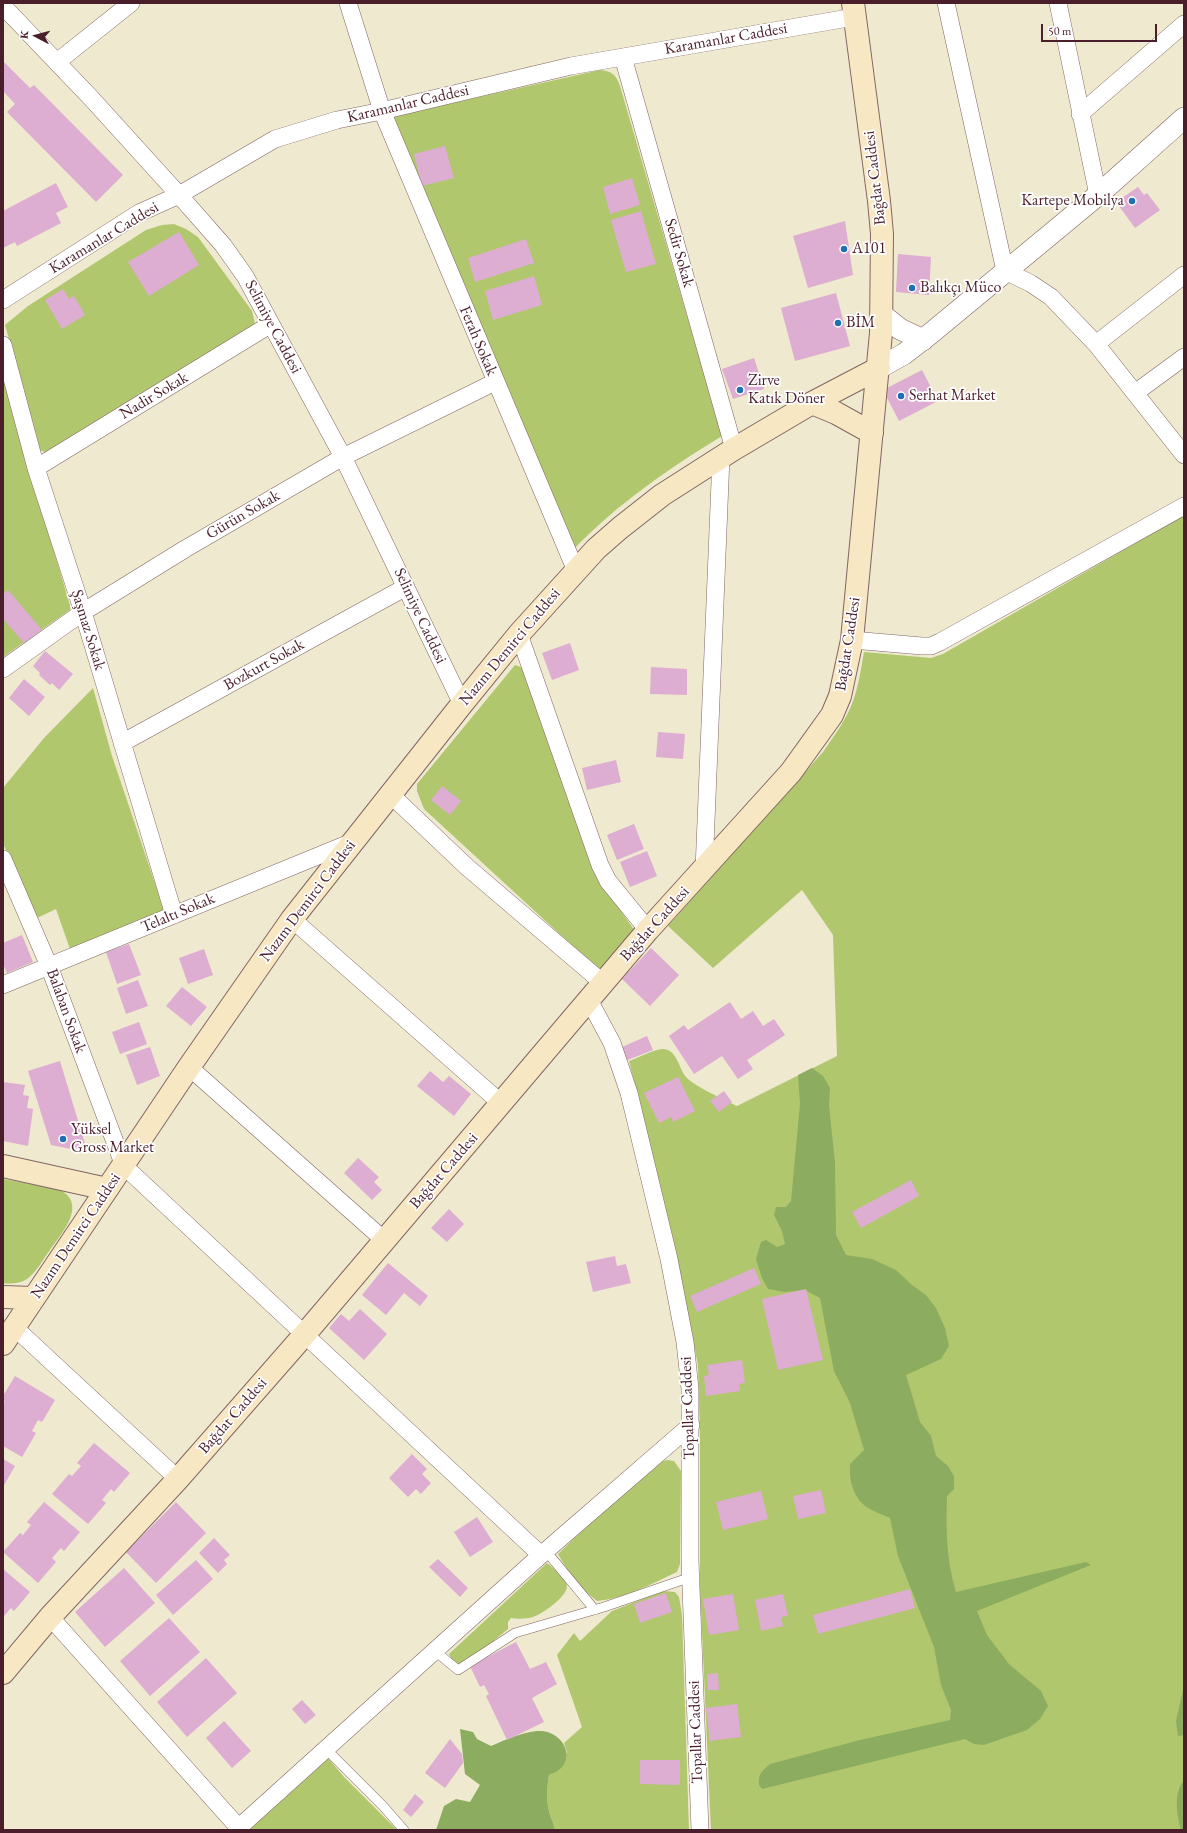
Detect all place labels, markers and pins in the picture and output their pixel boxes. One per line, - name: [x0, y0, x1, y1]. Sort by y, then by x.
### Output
- place label: Kartepe Mobilya: [1021, 191, 1124, 211]
- marker: Kartepe Mobilya: [1127, 196, 1137, 206]
- place label: A101: [852, 239, 886, 259]
- marker: A101: [839, 244, 849, 254]
- place label: Balıkçı Müco: [920, 278, 1001, 298]
- marker: Balıkçı Müco: [907, 283, 917, 293]
- place label: BİM: [846, 313, 875, 333]
- marker: BİM: [833, 318, 843, 328]
- place label: Zirve Katık Döner: [748, 371, 825, 409]
- marker: Zirve Katık Döner: [735, 385, 745, 395]
- place label: Serhat Market: [909, 386, 995, 406]
- marker: Serhat Market: [896, 391, 906, 401]
- place label: Yüksel Gross Market: [71, 1120, 154, 1158]
- marker: Yüksel Gross Market: [58, 1134, 68, 1144]

